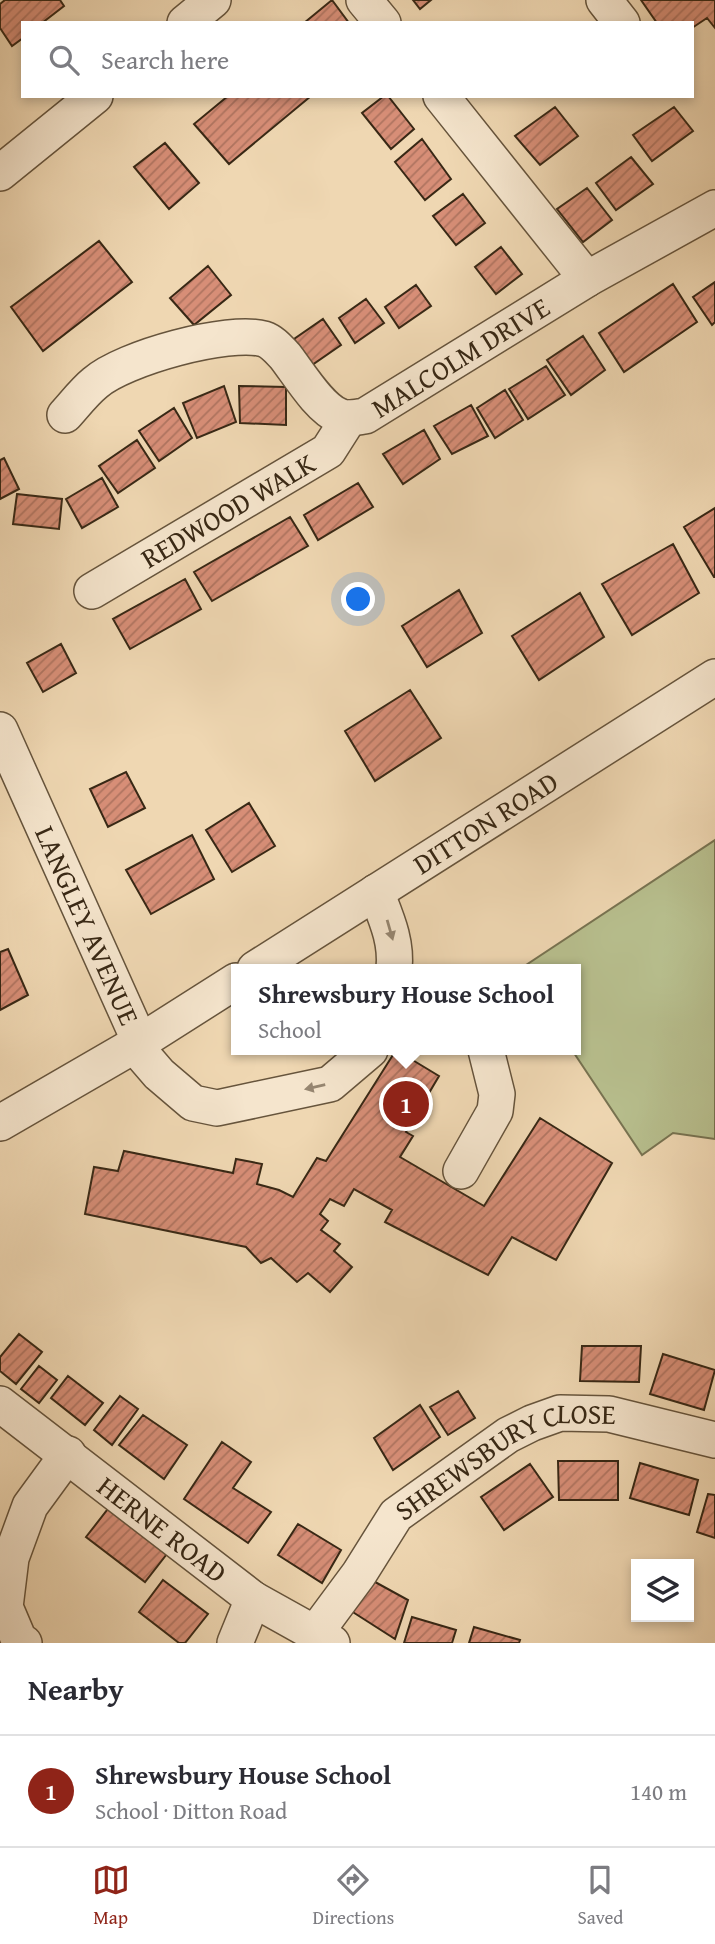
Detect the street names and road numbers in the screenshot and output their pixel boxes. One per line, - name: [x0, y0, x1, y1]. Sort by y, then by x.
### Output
- street label: MALCOLM DRIVE: [363, 286, 557, 428]
- street label: REDWOOD WALK: [133, 442, 323, 578]
- street label: DITTON ROAD: [405, 761, 566, 884]
- street label: LANGLEY AVENUE: [25, 819, 151, 1031]
- street label: SHREWSBURY CLOSE: [386, 1392, 616, 1530]
- street label: HERNE ROAD: [89, 1466, 236, 1592]

